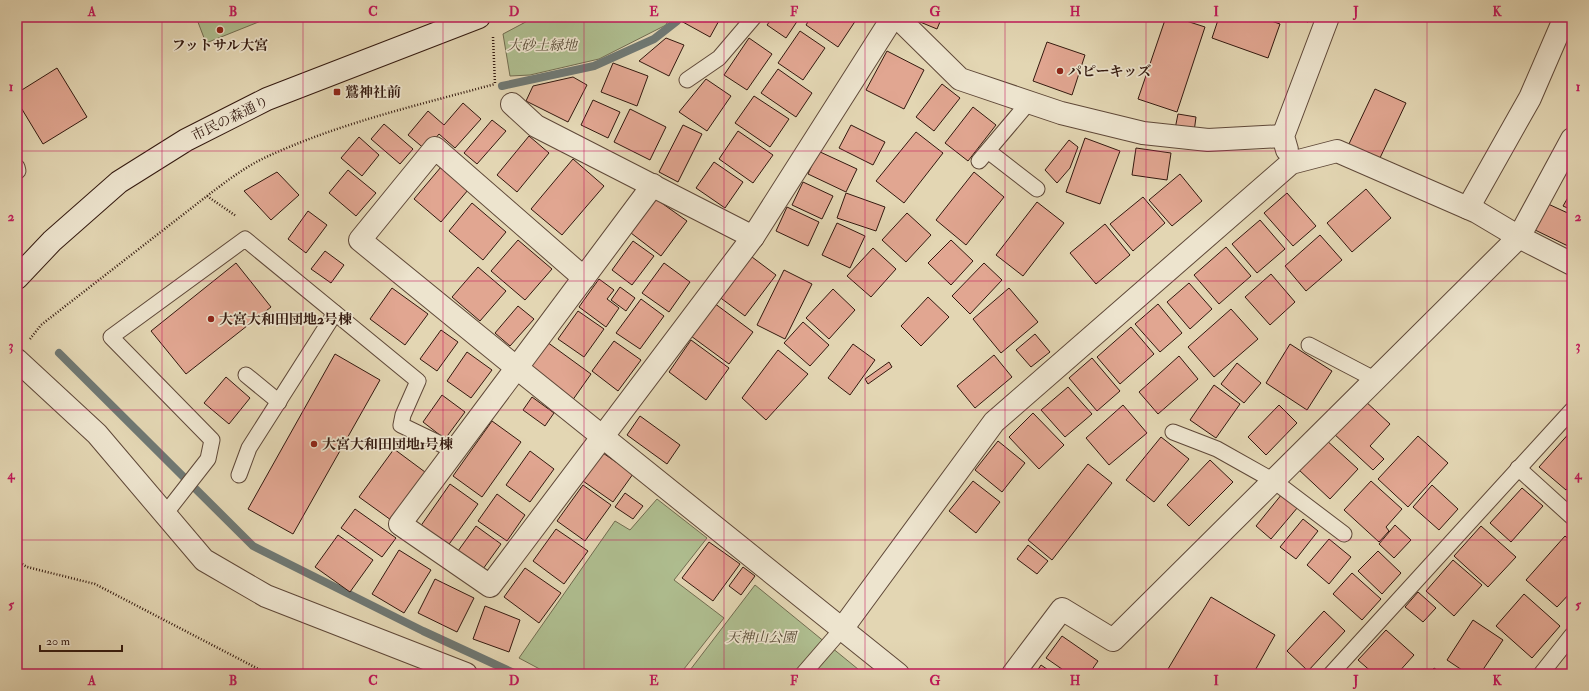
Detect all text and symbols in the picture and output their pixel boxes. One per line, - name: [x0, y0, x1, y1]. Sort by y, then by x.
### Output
- text: A: [87, 4, 97, 20]
- text: B: [229, 4, 237, 20]
- text: C: [368, 4, 378, 20]
- text: D: [509, 4, 520, 20]
- text: E: [649, 4, 659, 20]
- text: F: [790, 4, 799, 20]
- text: G: [930, 4, 941, 20]
- text: H: [1070, 4, 1081, 20]
- text: I: [1213, 4, 1219, 20]
- text: J: [1352, 4, 1359, 21]
- text: K: [1492, 4, 1502, 20]
- marker: フットサル大宮: [215, 25, 225, 35]
- place label: フットサル大宮: [172, 37, 268, 54]
- park label: 大砂土緑地: [507, 37, 579, 54]
- place label: パピーキッズ: [1068, 63, 1151, 80]
- marker: パピーキッズ: [1055, 66, 1065, 76]
- text: 1: [9, 79, 14, 95]
- text: 1: [1576, 79, 1581, 95]
- place label: 鷲神社前: [345, 84, 401, 101]
- marker: 鷲神社前: [332, 87, 342, 97]
- street label: 市民の森通り: [189, 92, 272, 145]
- text: 2: [8, 209, 15, 225]
- text: 2: [1575, 209, 1582, 225]
- place label: 大宮大和田団地2号棟: [219, 311, 352, 328]
- marker: 大宮大和田団地2号棟: [206, 314, 216, 324]
- text: 3: [9, 338, 14, 354]
- text: 3: [1576, 338, 1581, 354]
- place label: 大宮大和田団地1号棟: [322, 436, 453, 453]
- marker: 大宮大和田団地1号棟: [309, 439, 319, 449]
- text: 4: [6, 467, 15, 483]
- text: 4: [1573, 467, 1582, 483]
- text: 5: [8, 597, 14, 613]
- text: 5: [1575, 597, 1581, 613]
- scale bar: [40, 627, 122, 653]
- park label: 天神山公園: [726, 629, 798, 646]
- text: 20 m: [46, 634, 71, 649]
- text: A: [87, 673, 97, 689]
- text: B: [229, 673, 237, 689]
- text: C: [368, 673, 378, 689]
- text: D: [509, 673, 520, 689]
- text: E: [649, 673, 659, 689]
- text: F: [790, 673, 799, 689]
- text: G: [930, 673, 941, 689]
- text: H: [1070, 673, 1081, 689]
- text: I: [1213, 673, 1219, 689]
- text: J: [1352, 673, 1359, 690]
- text: K: [1492, 673, 1502, 689]

